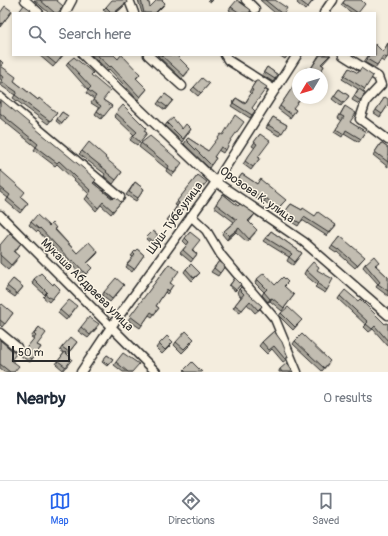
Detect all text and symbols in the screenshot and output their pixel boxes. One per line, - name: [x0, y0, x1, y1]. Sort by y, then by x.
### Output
- search box: [12, 12, 376, 56]
- icon: search: [26, 23, 48, 45]
- text: Search here: [58, 25, 131, 44]
- north arrow: [292, 68, 328, 104]
- street label: Орозова К. улица: [217, 164, 298, 227]
- street label: Шуш-Тубе улица: [144, 179, 206, 257]
- street label: Мукаша Абдраева улица: [37, 235, 137, 335]
- scale bar: [12, 344, 70, 363]
- text: 50 m: [18, 346, 44, 359]
- text: Nearby: [16, 388, 65, 409]
- text: 0 results: [323, 390, 372, 406]
- tab: Map: [49, 490, 71, 527]
- tab: Directions: [168, 490, 215, 527]
- tab: Saved: [312, 490, 339, 527]

